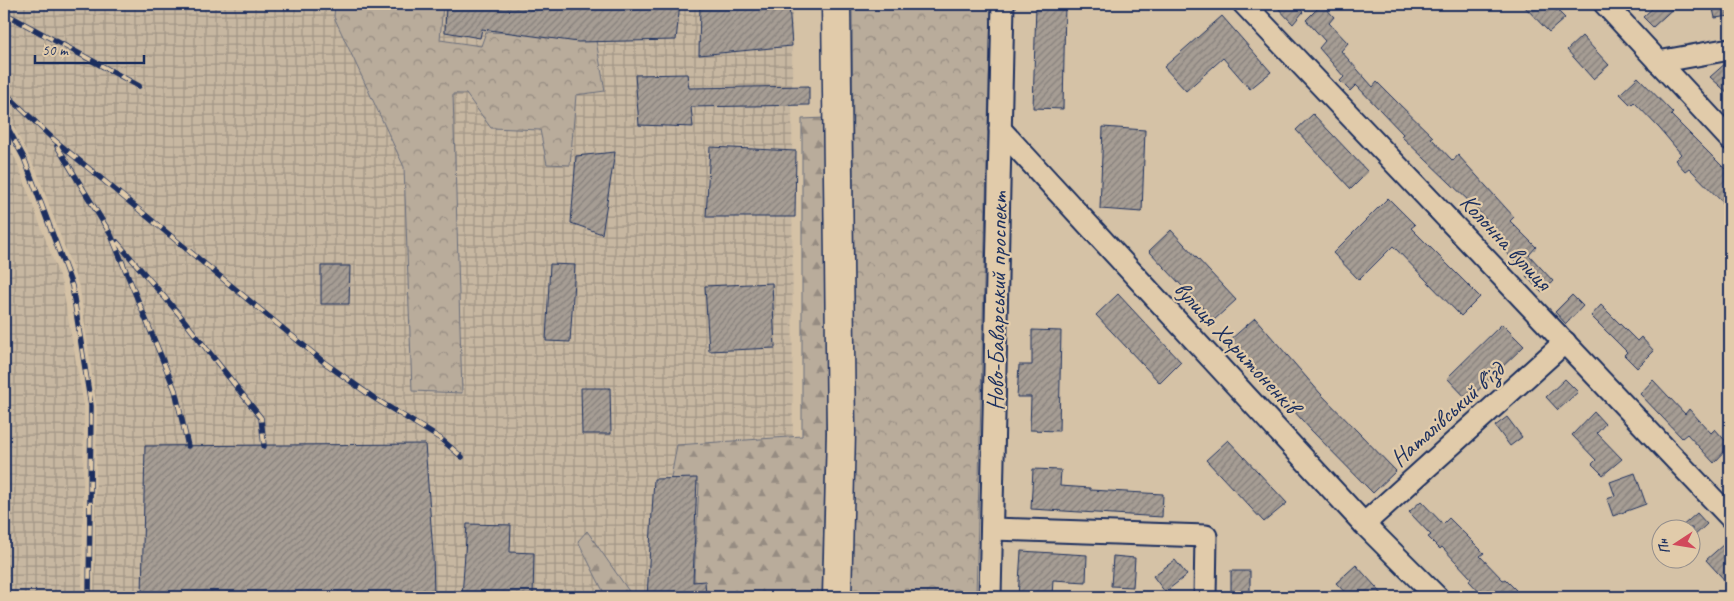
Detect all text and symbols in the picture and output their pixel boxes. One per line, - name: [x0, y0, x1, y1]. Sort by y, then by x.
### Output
- scale bar: [35, 32, 144, 64]
- text: 50 m: [42, 41, 69, 60]
- street label: Колонна вулиця: [1454, 187, 1560, 298]
- street label: Ново-Баварський проспект: [980, 191, 1014, 411]
- street label: вулиця Харитоненків: [1168, 274, 1310, 424]
- street label: Наталівський в'їзд: [1384, 353, 1513, 474]
- north arrow: [1652, 518, 1702, 568]
- text: Пн: [1654, 537, 1674, 556]

